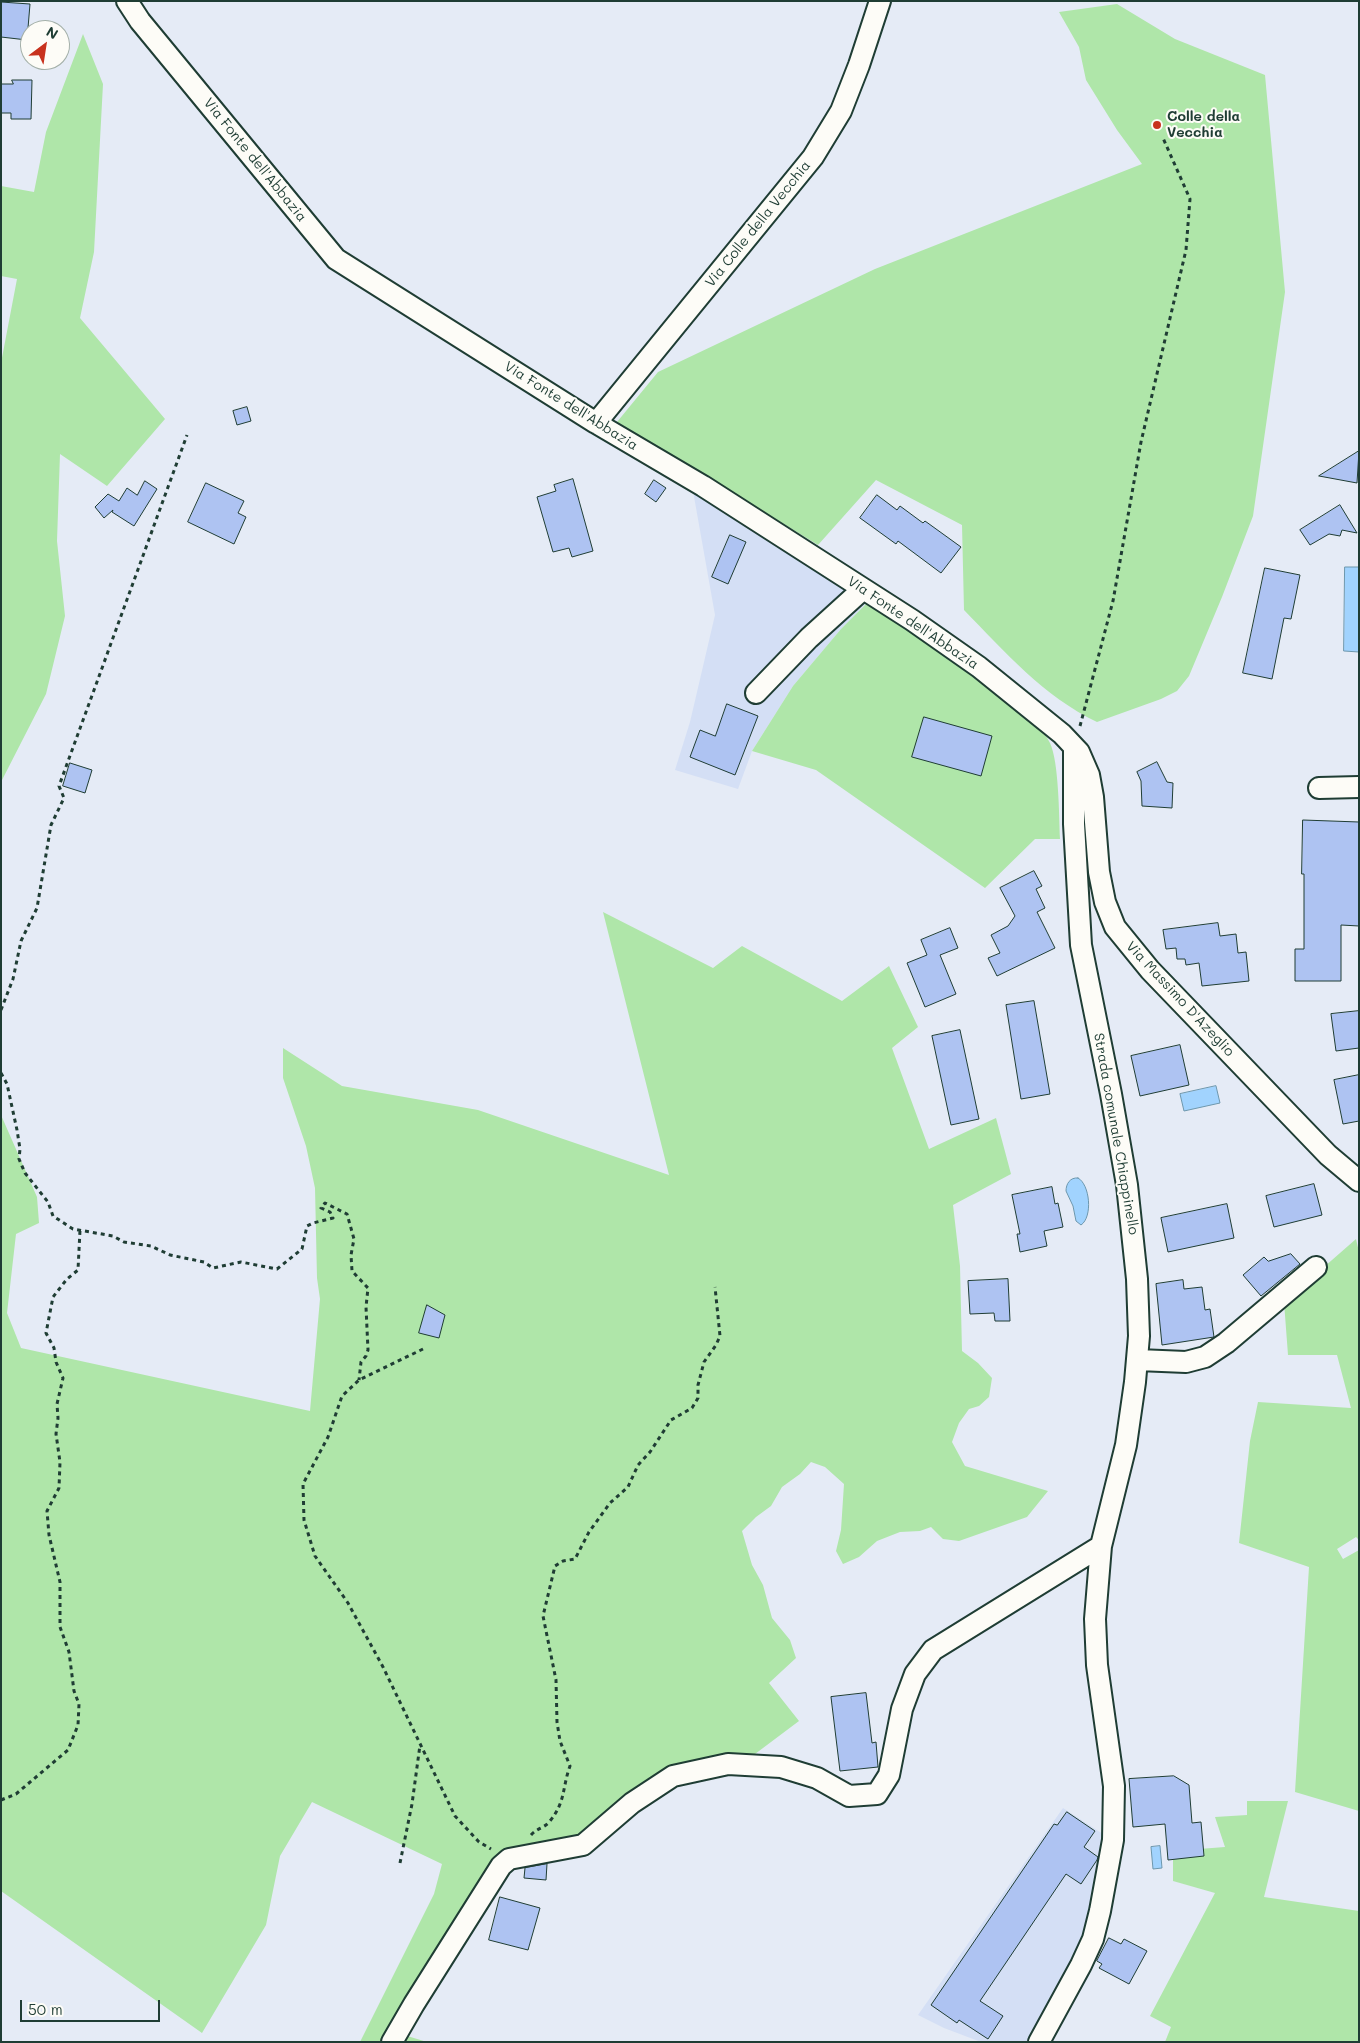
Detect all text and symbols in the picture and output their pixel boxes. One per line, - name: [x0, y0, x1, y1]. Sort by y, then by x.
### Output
- north arrow: [20, 20, 70, 70]
- text: N: [43, 22, 62, 43]
- street label: Via Fonte dell'Abbazia: [200, 95, 310, 225]
- place label: Colle della Vecchia: [1167, 109, 1240, 142]
- marker: Colle della Vecchia: [1151, 119, 1163, 131]
- street label: Via Colle della Vecchia: [702, 157, 814, 291]
- street label: Via Fonte dell'Abbazia: [501, 358, 641, 454]
- street label: Via Fonte dell'Abbazia: [844, 573, 982, 673]
- street label: Via Massimo D'Azeglio: [1122, 938, 1238, 1060]
- street label: Strada comunale Chiappinello: [1090, 1032, 1142, 1236]
- scale bar: [22, 1990, 162, 2022]
- text: 50 m: [28, 1999, 63, 2019]

